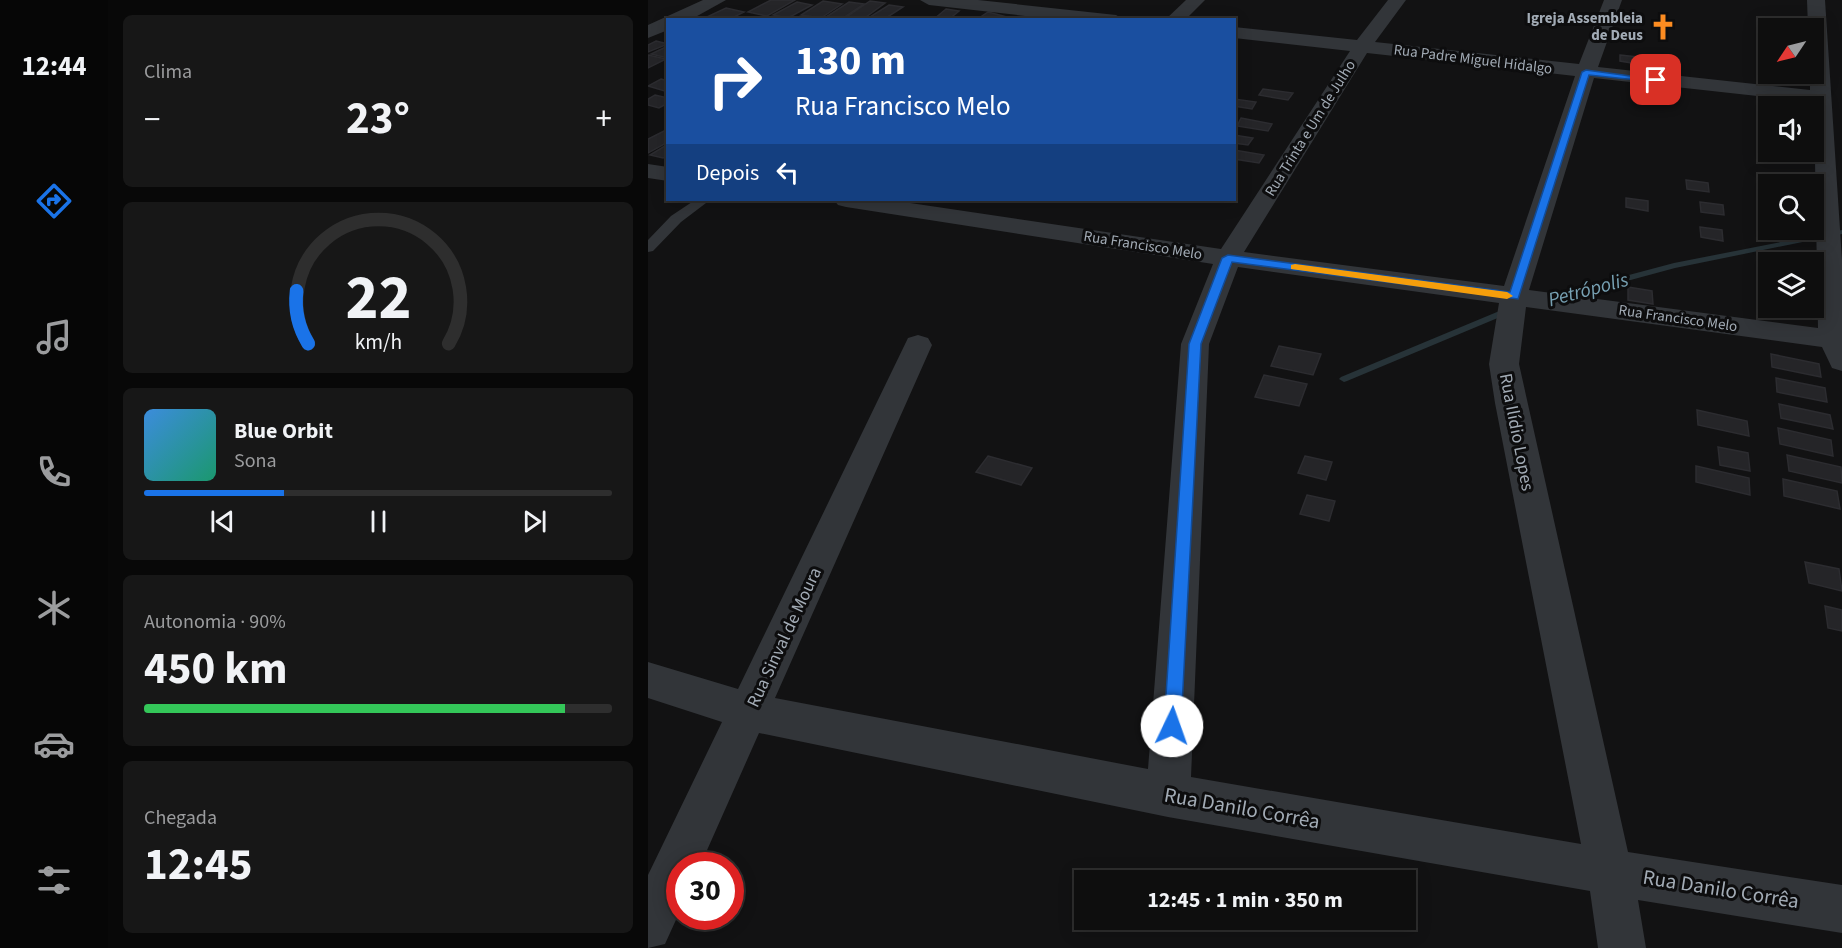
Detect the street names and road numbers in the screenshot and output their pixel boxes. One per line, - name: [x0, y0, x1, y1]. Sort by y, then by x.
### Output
- street label: Rua Padre Miguel Hidalgo: [1392, 39, 1553, 80]
- street label: Rua Trinta e Um de Julho: [1260, 56, 1361, 200]
- street label: Rua Francisco Melo: [1082, 226, 1204, 265]
- street label: Rua Francisco Melo: [1617, 300, 1739, 337]
- street label: Rua Ilídio Lopes: [1493, 371, 1540, 493]
- street label: Rua Sinval de Moura: [741, 563, 828, 711]
- street label: Rua Danilo Corrêa: [1162, 780, 1322, 836]
- street label: Rua Danilo Corrêa: [1641, 862, 1801, 916]

